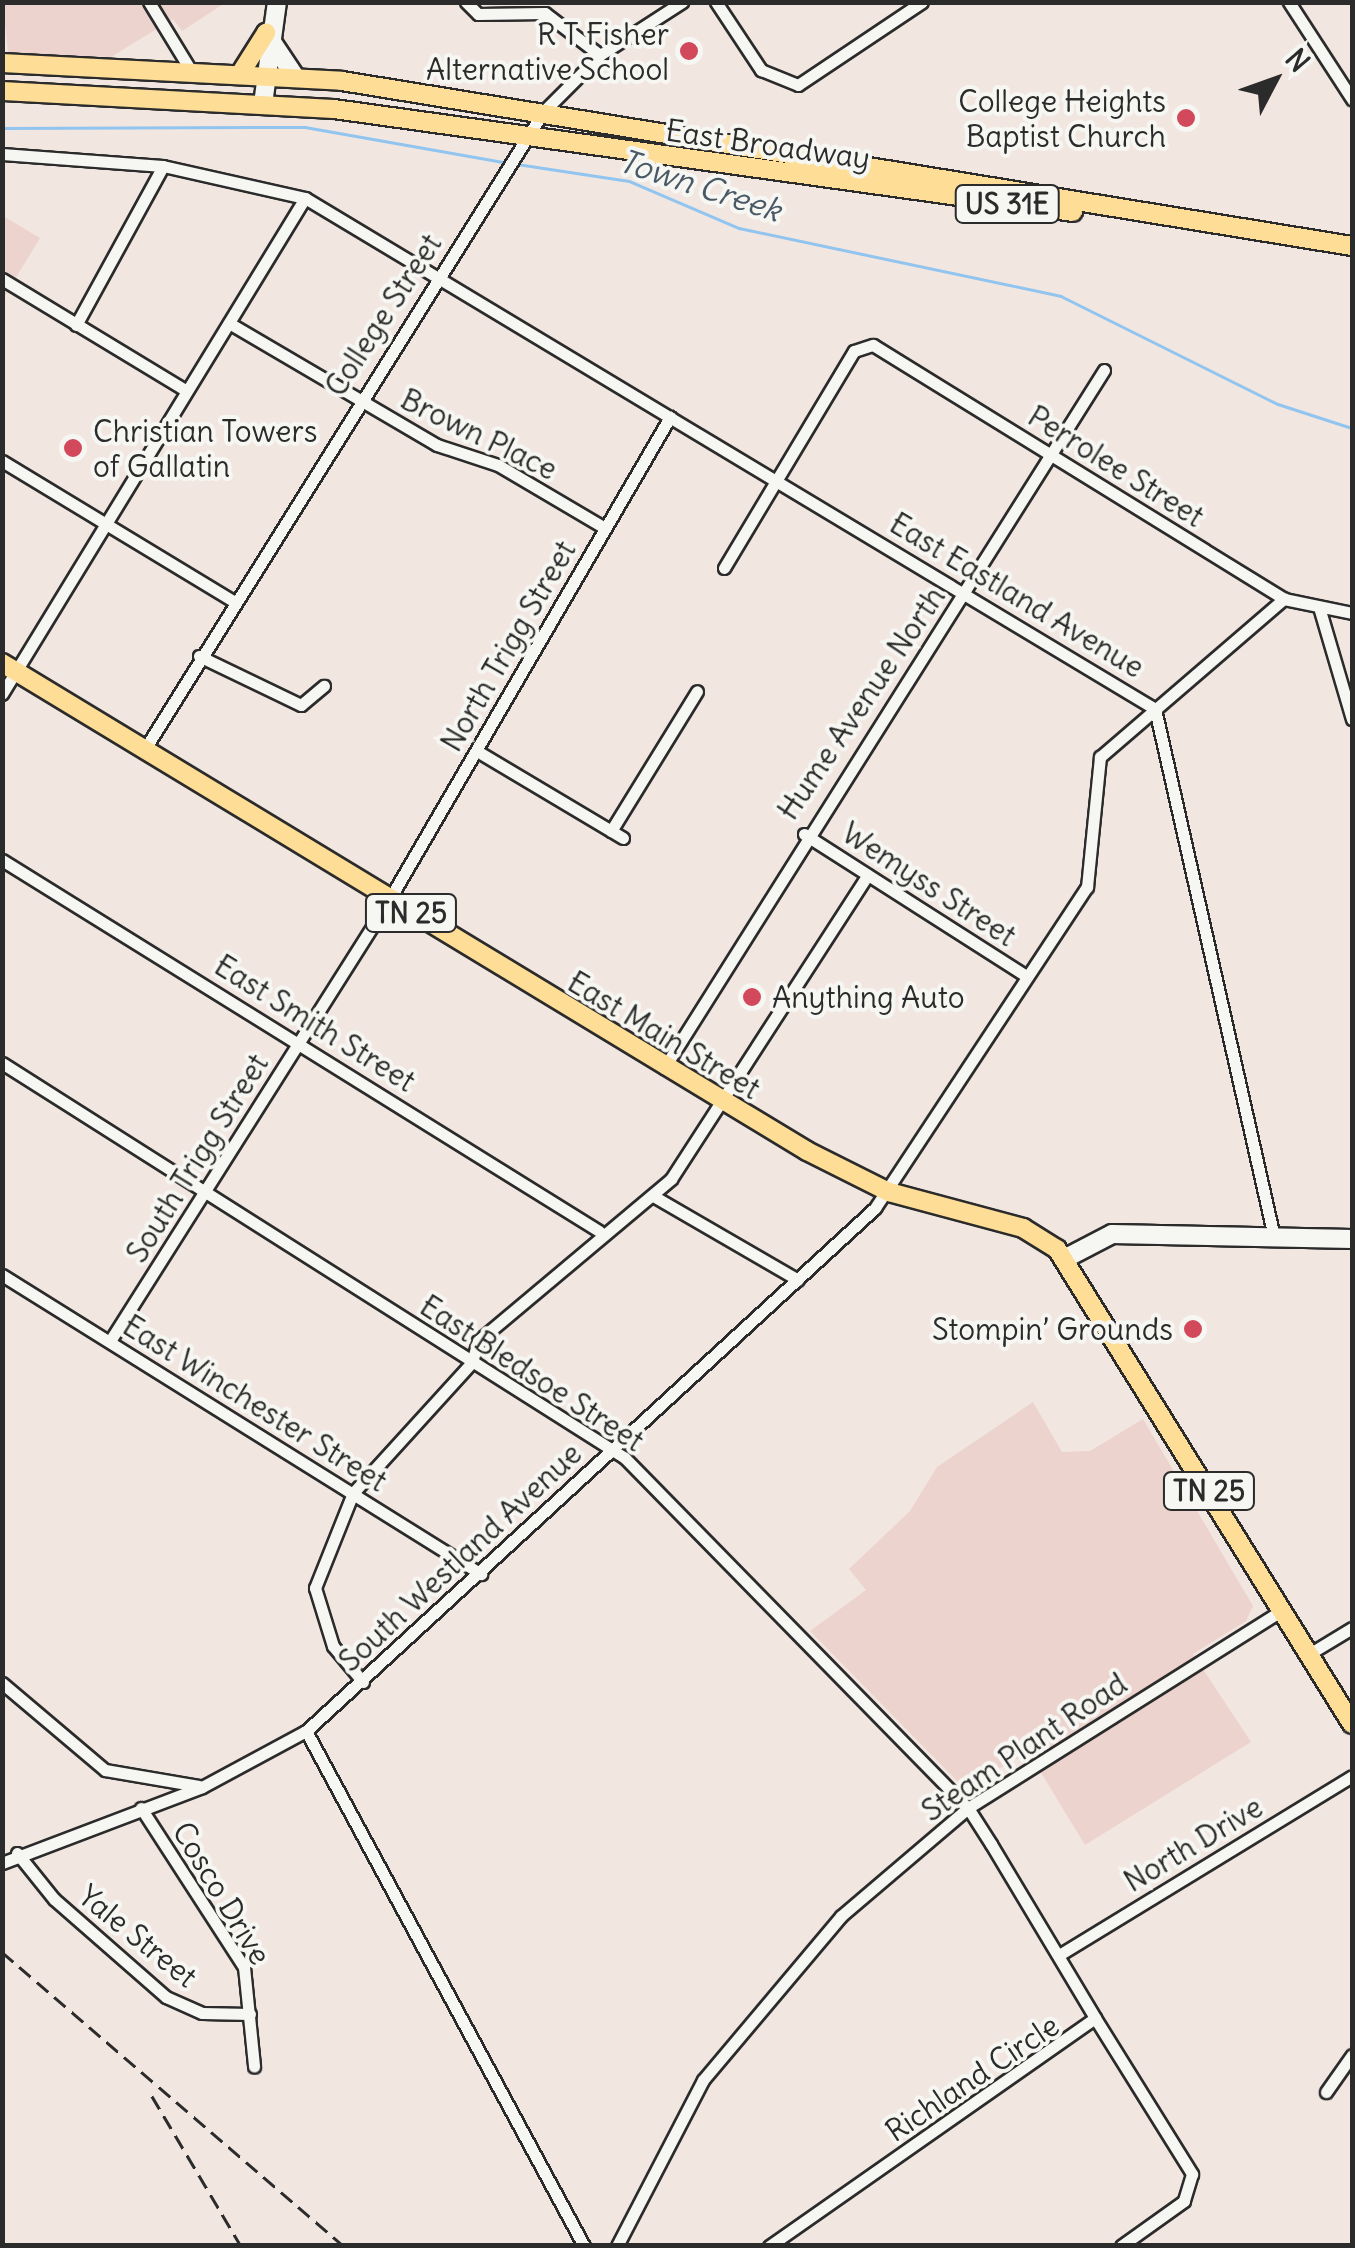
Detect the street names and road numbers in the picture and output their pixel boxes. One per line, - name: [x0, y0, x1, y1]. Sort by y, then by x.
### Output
- street label: East Broadway: [664, 112, 872, 176]
- road number: US 31E: [954, 181, 1060, 227]
- street label: College Street: [317, 227, 449, 403]
- street label: Brown Place: [395, 381, 563, 487]
- street label: Perrolee Street: [1021, 398, 1211, 534]
- street label: East Eastland Avenue: [884, 505, 1150, 685]
- street label: North Trigg Street: [433, 534, 583, 758]
- street label: Hume Avenue North: [770, 580, 952, 826]
- street label: Wemyss Street: [835, 814, 1023, 954]
- road number: TN 25: [364, 890, 458, 936]
- street label: East Smith Street: [208, 947, 422, 1099]
- street label: East Main Street: [561, 963, 767, 1107]
- street label: South Trigg Street: [118, 1047, 276, 1269]
- street label: East Bledsoe Street: [413, 1287, 651, 1459]
- street label: East Winchester Street: [116, 1307, 394, 1499]
- street label: South Westland Avenue: [331, 1435, 589, 1679]
- road number: TN 25: [1162, 1468, 1256, 1514]
- street label: Steam Plant Road: [915, 1665, 1133, 1829]
- street label: North Drive: [1117, 1789, 1269, 1899]
- street label: Cosco Drive: [165, 1815, 279, 1971]
- street label: Yale Street: [72, 1877, 204, 1995]
- street label: Richland Circle: [879, 2007, 1065, 2149]

